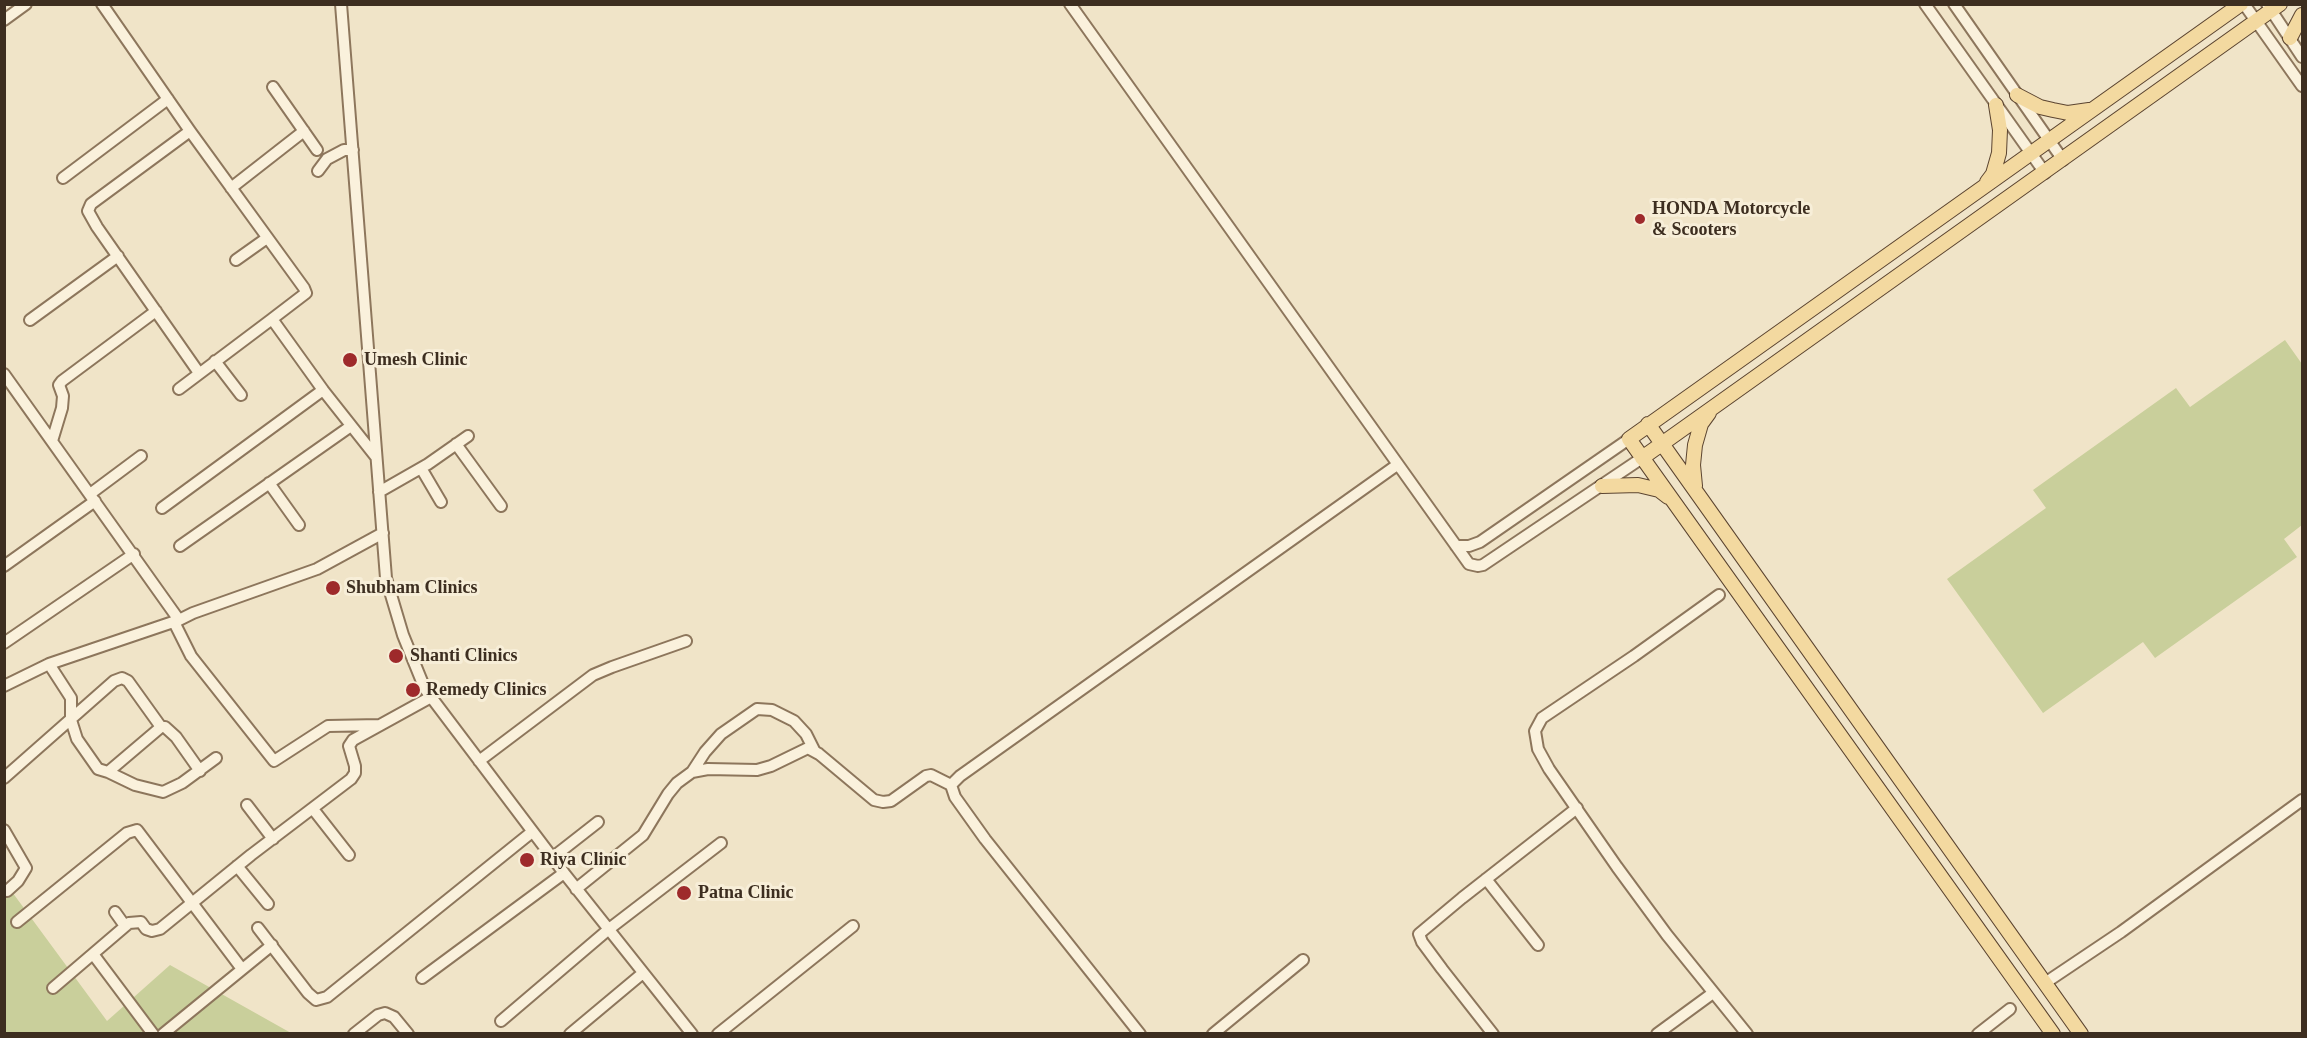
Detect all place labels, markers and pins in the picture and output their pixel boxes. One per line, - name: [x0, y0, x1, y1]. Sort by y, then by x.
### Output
- place label: HONDA Motorcycle & Scooters: [1652, 198, 1810, 240]
- marker: HONDA Motorcycle & Scooters: [1633, 212, 1647, 226]
- place label: Umesh Clinic: [364, 349, 467, 371]
- marker: Umesh Clinic: [341, 351, 359, 369]
- place label: Shubham Clinics: [346, 577, 478, 599]
- marker: Shubham Clinics: [324, 579, 342, 597]
- place label: Shanti Clinics: [410, 645, 518, 667]
- marker: Shanti Clinics: [387, 647, 405, 665]
- place label: Remedy Clinics: [426, 679, 546, 701]
- marker: Remedy Clinics: [404, 681, 422, 699]
- place label: Riya Clinic: [540, 849, 627, 871]
- marker: Riya Clinic: [518, 851, 536, 869]
- place label: Patna Clinic: [698, 882, 794, 904]
- marker: Patna Clinic: [675, 884, 693, 902]

